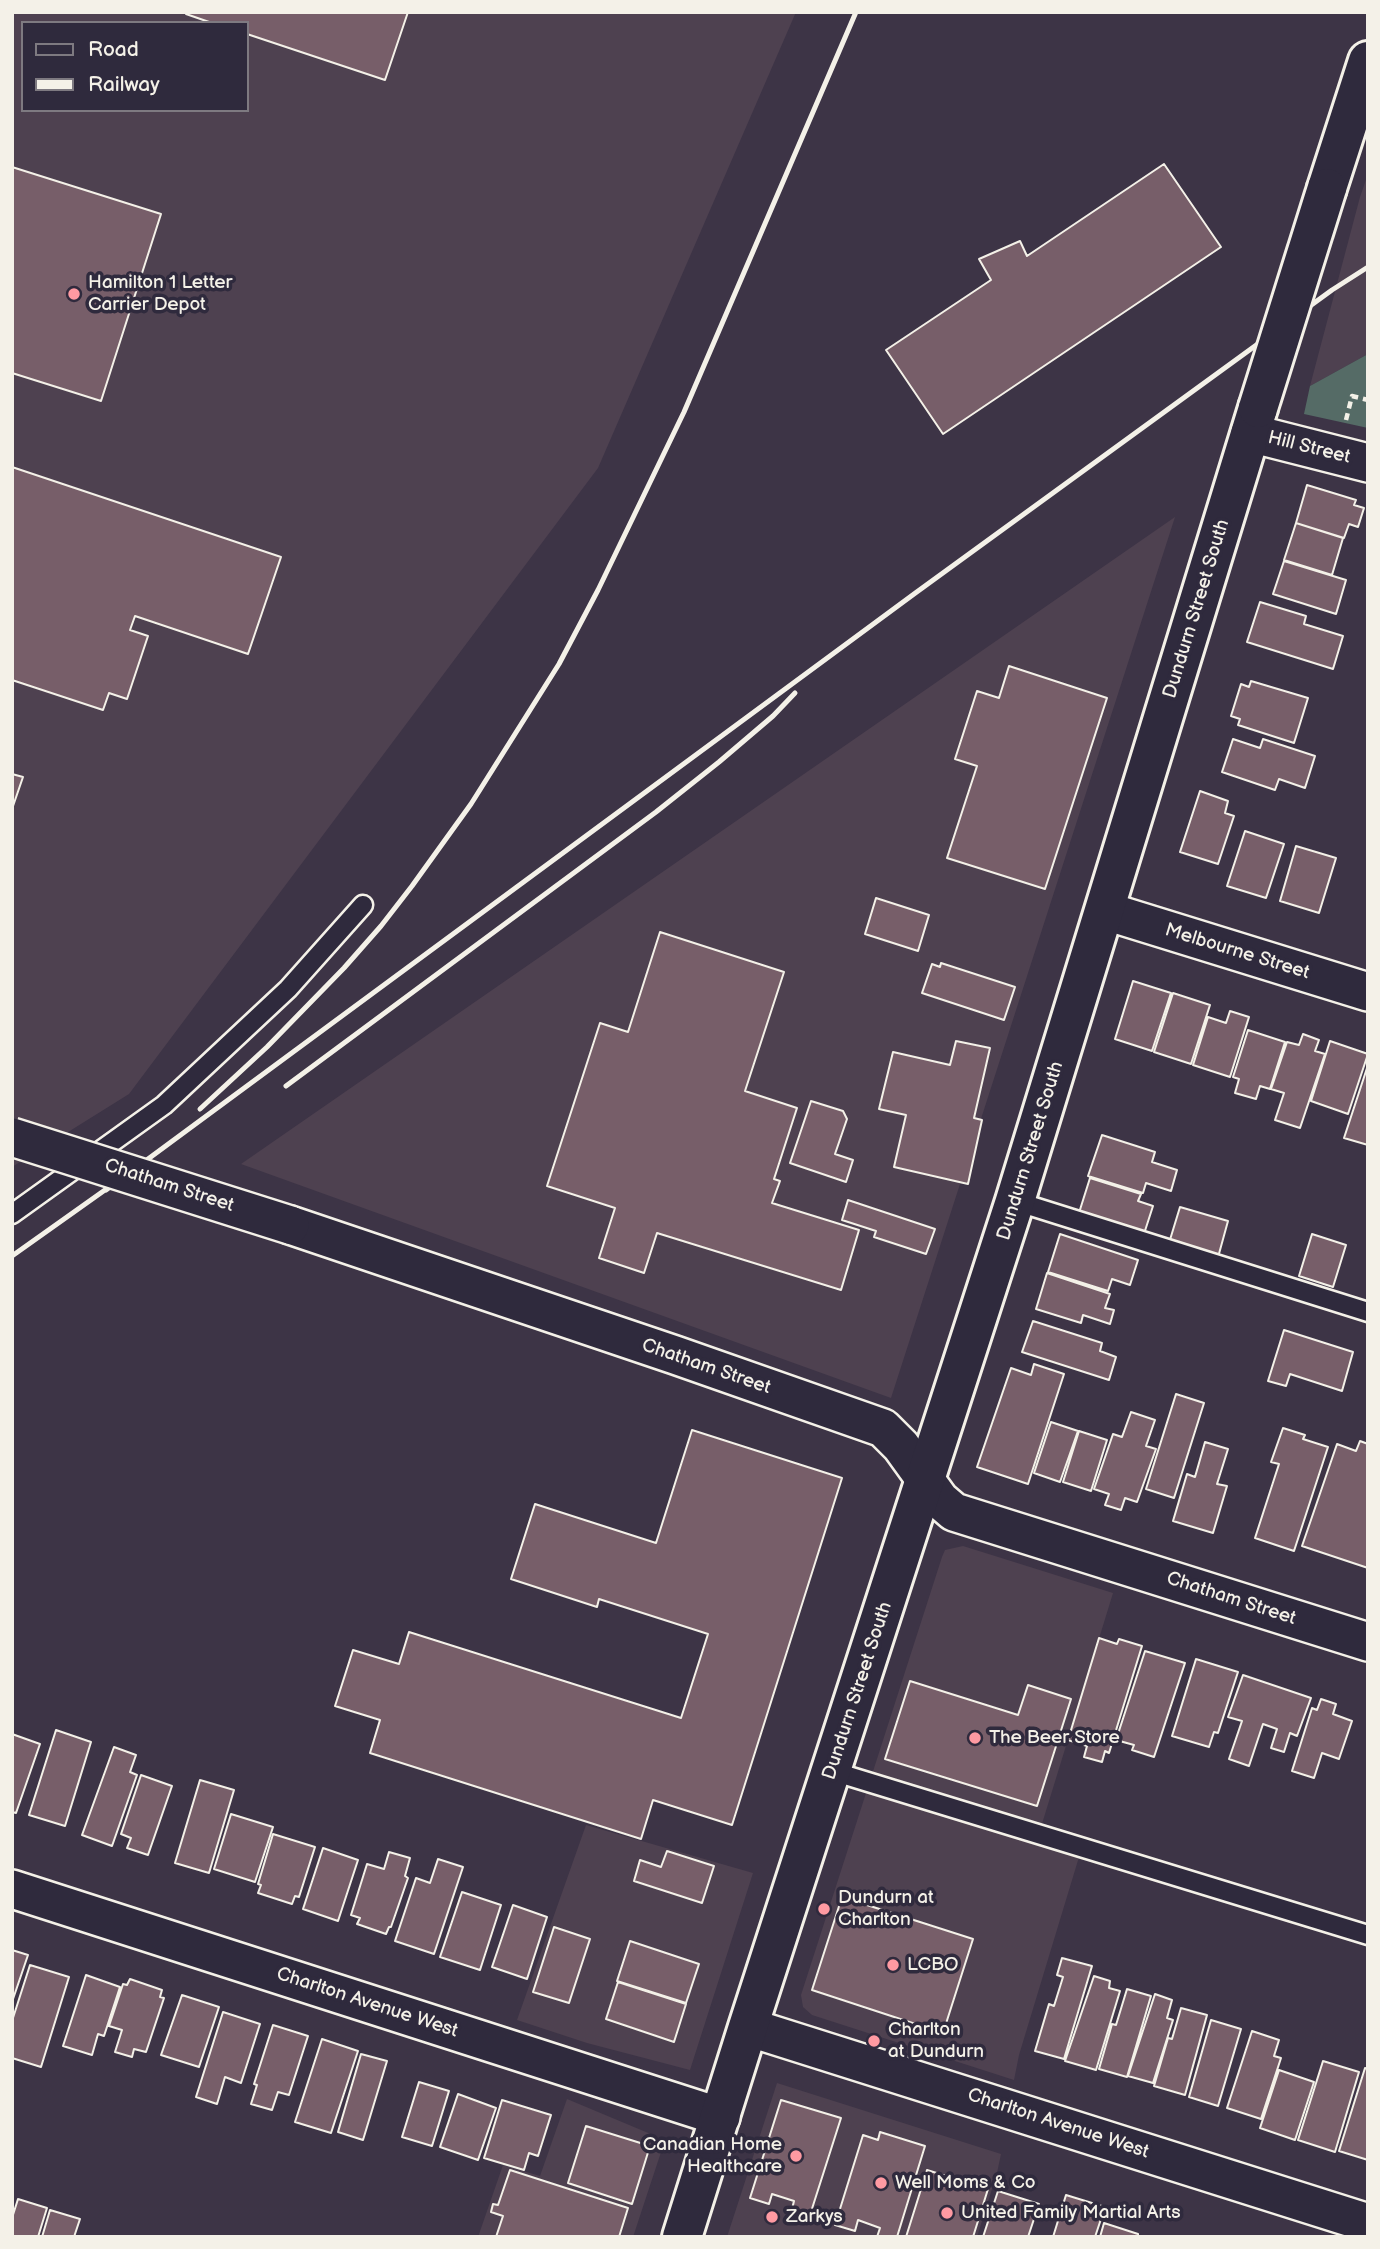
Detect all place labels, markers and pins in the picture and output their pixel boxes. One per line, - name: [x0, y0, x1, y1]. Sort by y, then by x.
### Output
- place label: Hamilton 1 Letter Carrier Depot: [88, 272, 232, 316]
- marker: Hamilton 1 Letter Carrier Depot: [66, 286, 82, 302]
- place label: The Beer Store: [989, 1727, 1120, 1749]
- marker: The Beer Store: [967, 1730, 983, 1746]
- place label: Dundurn at Charlton: [838, 1887, 934, 1931]
- marker: Dundurn at Charlton: [816, 1901, 832, 1917]
- place label: LCBO: [907, 1954, 958, 1976]
- marker: LCBO: [885, 1957, 901, 1973]
- place label: Charlton at Dundurn: [888, 2019, 984, 2063]
- marker: Charlton at Dundurn: [866, 2033, 882, 2049]
- place label: Canadian Home Healthcare: [643, 2134, 782, 2178]
- marker: Canadian Home Healthcare: [788, 2148, 804, 2164]
- place label: Well Moms & Co: [895, 2172, 1036, 2194]
- marker: Well Moms & Co: [873, 2175, 889, 2191]
- place label: United Family Martial Arts: [961, 2202, 1181, 2224]
- marker: United Family Martial Arts: [939, 2205, 955, 2221]
- place label: Zarkys: [786, 2206, 843, 2228]
- marker: Zarkys: [764, 2209, 780, 2225]

